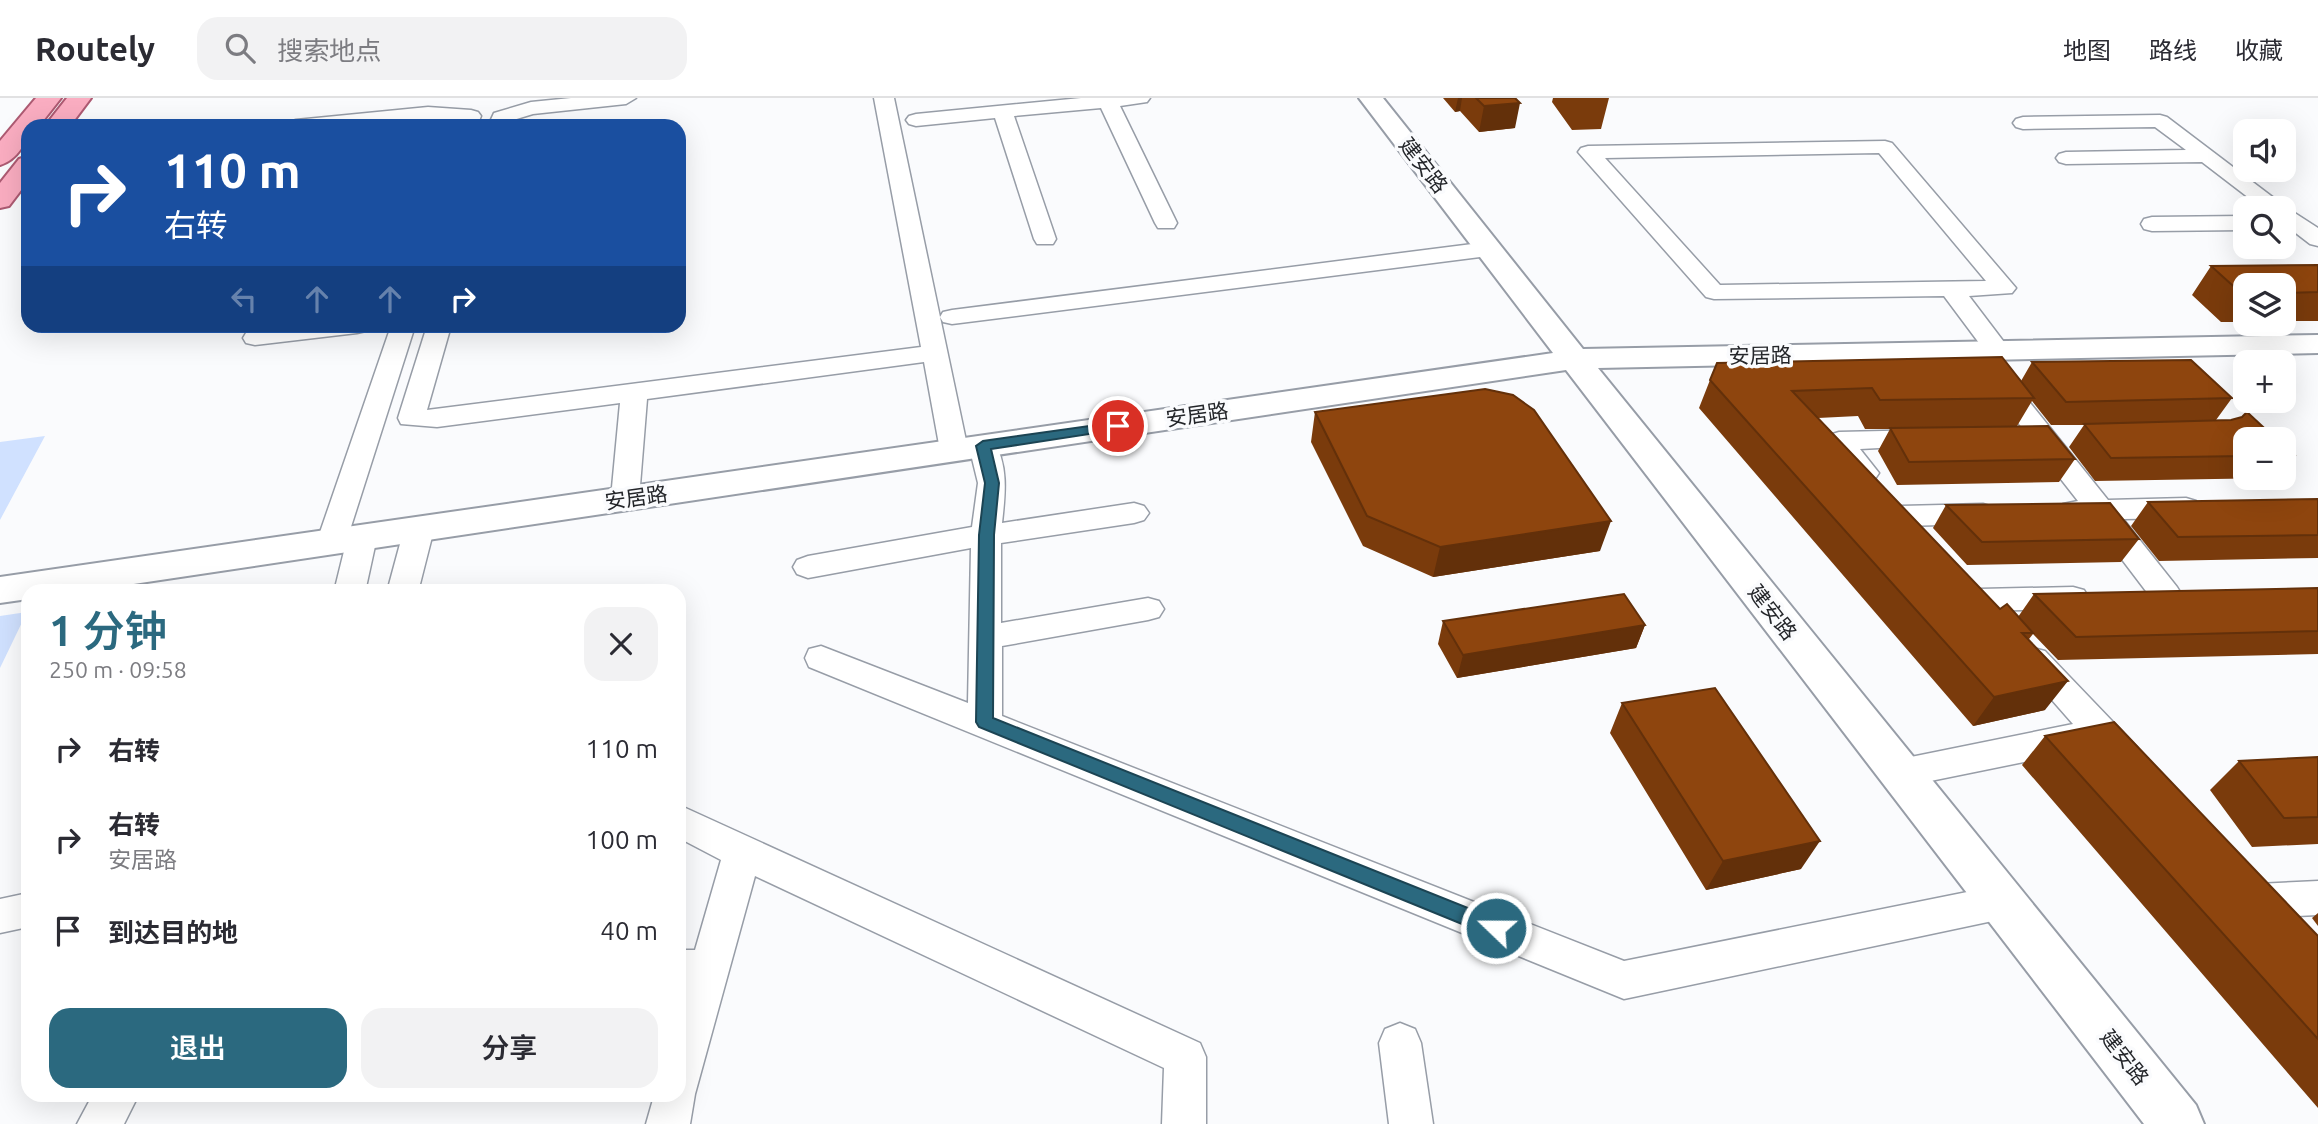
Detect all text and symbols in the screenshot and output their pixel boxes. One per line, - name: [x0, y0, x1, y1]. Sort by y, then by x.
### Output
- search box: [197, 17, 687, 80]
- icon: search: [221, 29, 259, 67]
- text: Routely: [35, 30, 155, 67]
- text: 搜索地点: [277, 36, 381, 65]
- text: 地图: [2063, 37, 2111, 64]
- text: 路线: [2149, 37, 2197, 64]
- text: 收藏: [2235, 37, 2283, 64]
- map controls: [2233, 119, 2296, 490]
- button: sound: [2233, 119, 2296, 182]
- street label: 建安路: [1395, 133, 1453, 197]
- text: 110 m: [164, 142, 301, 197]
- icon: right: [49, 147, 140, 238]
- button: search: [2233, 196, 2296, 259]
- text: 右转: [164, 207, 228, 243]
- button: layers: [2233, 273, 2296, 336]
- icon: left: [225, 280, 263, 318]
- icon: ahead: [298, 280, 336, 318]
- icon: ahead: [371, 280, 409, 318]
- icon: right: [444, 280, 482, 318]
- street label: 安居路: [1728, 342, 1792, 368]
- button: +: [2233, 350, 2296, 413]
- pin: [1088, 396, 1148, 456]
- street label: 安居路: [1164, 398, 1230, 430]
- icon: arrive: [1099, 407, 1137, 445]
- button: −: [2233, 427, 2296, 490]
- street label: 安居路: [603, 481, 669, 513]
- street label: 建安路: [1744, 580, 1802, 644]
- text: 1 分钟: [49, 607, 167, 654]
- button: close: [584, 607, 658, 681]
- text: 250 m · 09:58: [49, 657, 187, 682]
- icon: right: [49, 730, 87, 768]
- text: 110 m: [586, 734, 658, 763]
- text: 右转: [108, 736, 160, 765]
- text: 右转: [108, 810, 160, 839]
- icon: right: [49, 821, 87, 859]
- text: 100 m: [586, 825, 658, 854]
- text: 安居路: [108, 847, 177, 872]
- position arrow: [1459, 891, 1533, 965]
- icon: arrive: [49, 912, 87, 950]
- text: 40 m: [600, 916, 658, 945]
- text: 到达目的地: [108, 918, 238, 947]
- button: 退出: [49, 1008, 347, 1088]
- button: 分享: [361, 1008, 658, 1088]
- street label: 建安路: [2096, 1025, 2154, 1089]

